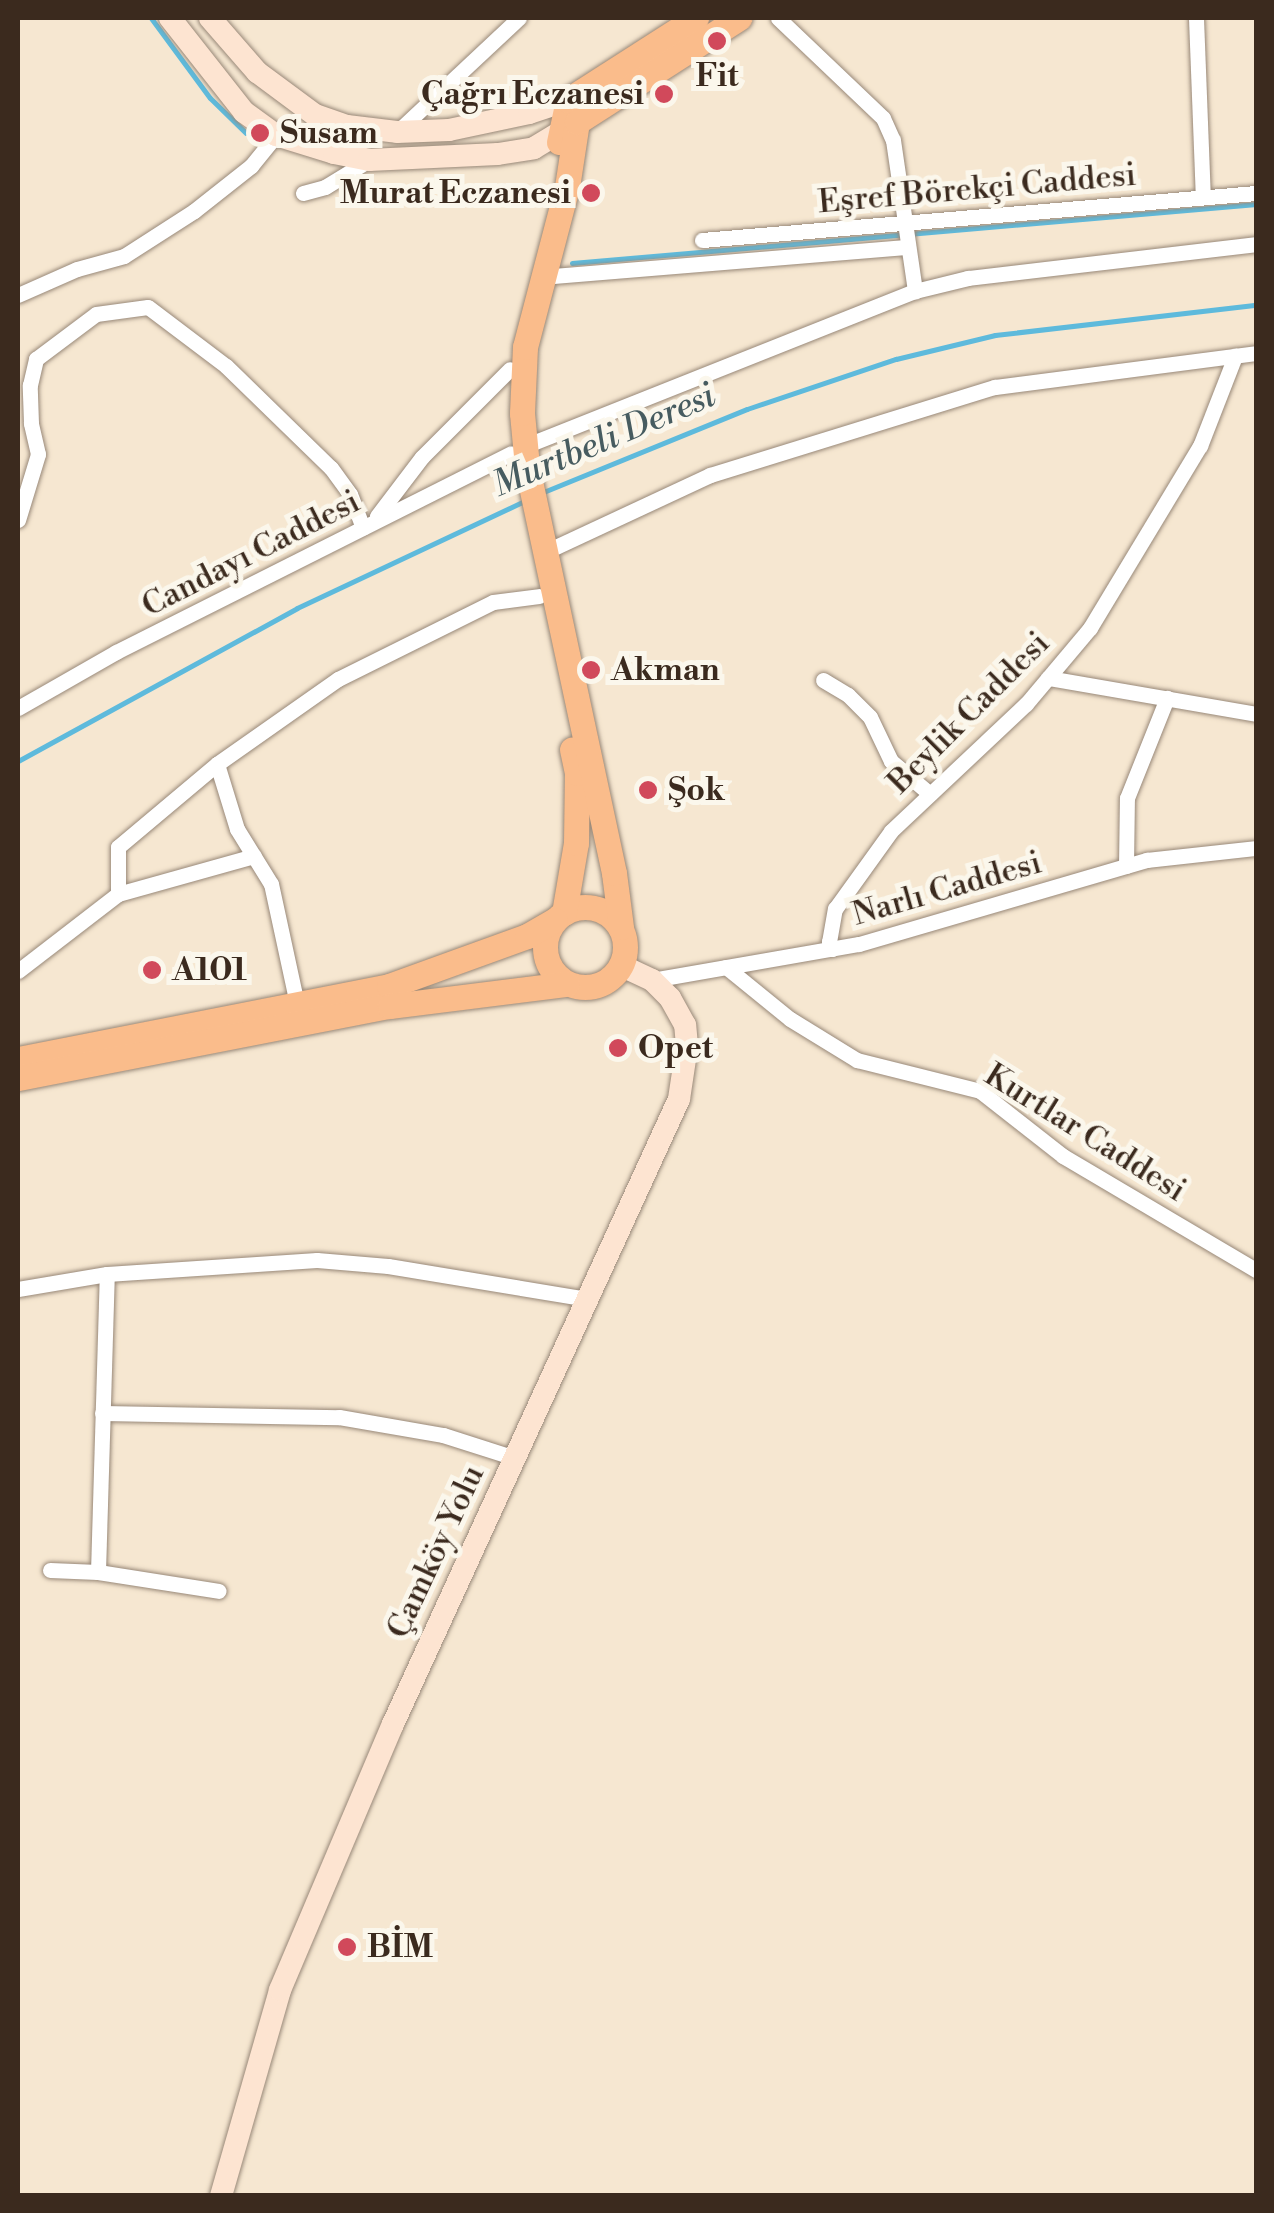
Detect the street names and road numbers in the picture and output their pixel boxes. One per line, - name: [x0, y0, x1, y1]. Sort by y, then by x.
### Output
- street label: Eşref Börekçi Caddesi: [816, 156, 1138, 222]
- street label: Candayı Caddesi: [136, 483, 366, 625]
- street label: Beylik Caddesi: [880, 624, 1058, 802]
- street label: Narlı Caddesi: [848, 844, 1046, 934]
- street label: Kurtlar Caddesi: [977, 1056, 1193, 1210]
- street label: Çamköy Yolu: [379, 1459, 493, 1645]

